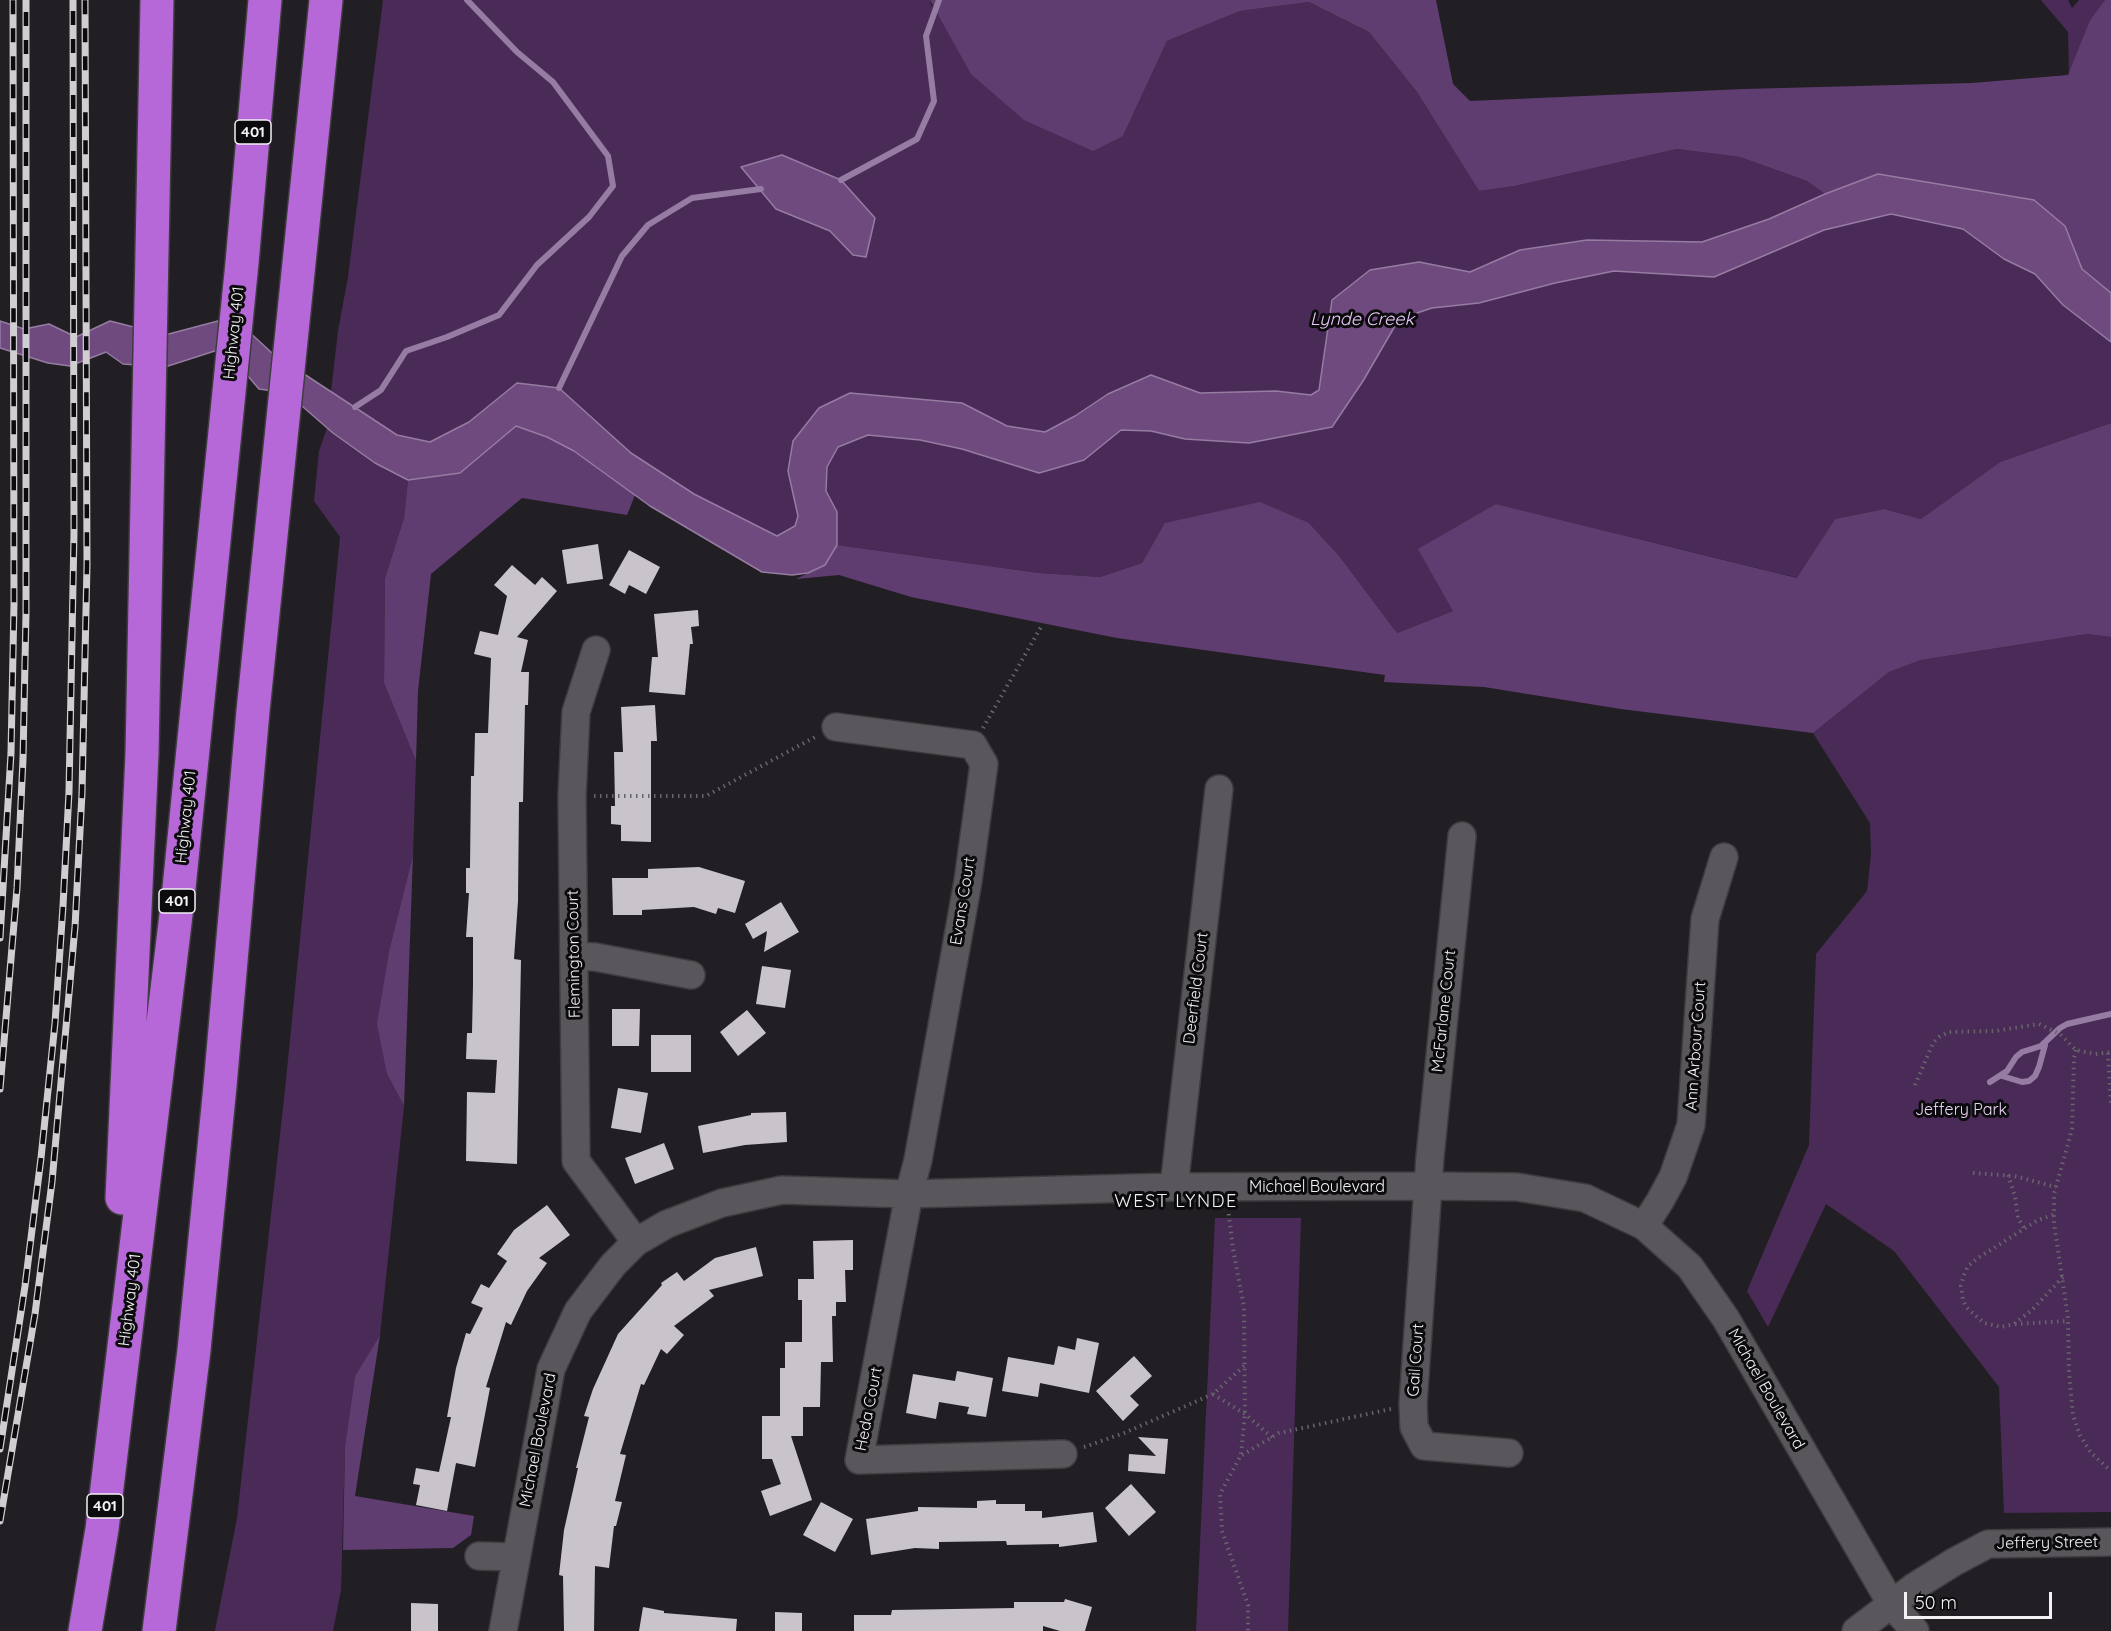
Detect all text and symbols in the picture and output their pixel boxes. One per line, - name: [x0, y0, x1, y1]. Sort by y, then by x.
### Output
- road number: 401: [235, 120, 271, 144]
- street label: Highway 401: [220, 286, 248, 380]
- water label: Lynde Creek: [1310, 309, 1414, 331]
- street label: Highway 401: [172, 770, 200, 864]
- street label: Evans Court: [947, 856, 979, 946]
- road number: 401: [159, 889, 195, 913]
- street label: Flemington Court: [563, 890, 585, 1018]
- street label: Deerfield Court: [1180, 931, 1212, 1045]
- street label: McFarlane Court: [1428, 949, 1460, 1073]
- street label: Ann Arbour Court: [1682, 981, 1710, 1111]
- park label: Jeffery Park: [1915, 1100, 2007, 1120]
- street label: Michael Boulevard: [1249, 1177, 1385, 1197]
- district label: WEST LYNDE: [1114, 1191, 1238, 1213]
- street label: Highway 401: [115, 1253, 145, 1347]
- street label: Gail Court: [1404, 1323, 1428, 1397]
- street label: Michael Boulevard: [1724, 1325, 1808, 1453]
- street label: Heda Court: [851, 1365, 887, 1453]
- street label: Michael Boulevard: [516, 1371, 560, 1509]
- road number: 401: [87, 1494, 123, 1518]
- street label: Jeffery Street: [1996, 1533, 2098, 1553]
- scale bar: [1907, 1580, 2056, 1618]
- text: 50 m: [1915, 1591, 1957, 1614]

